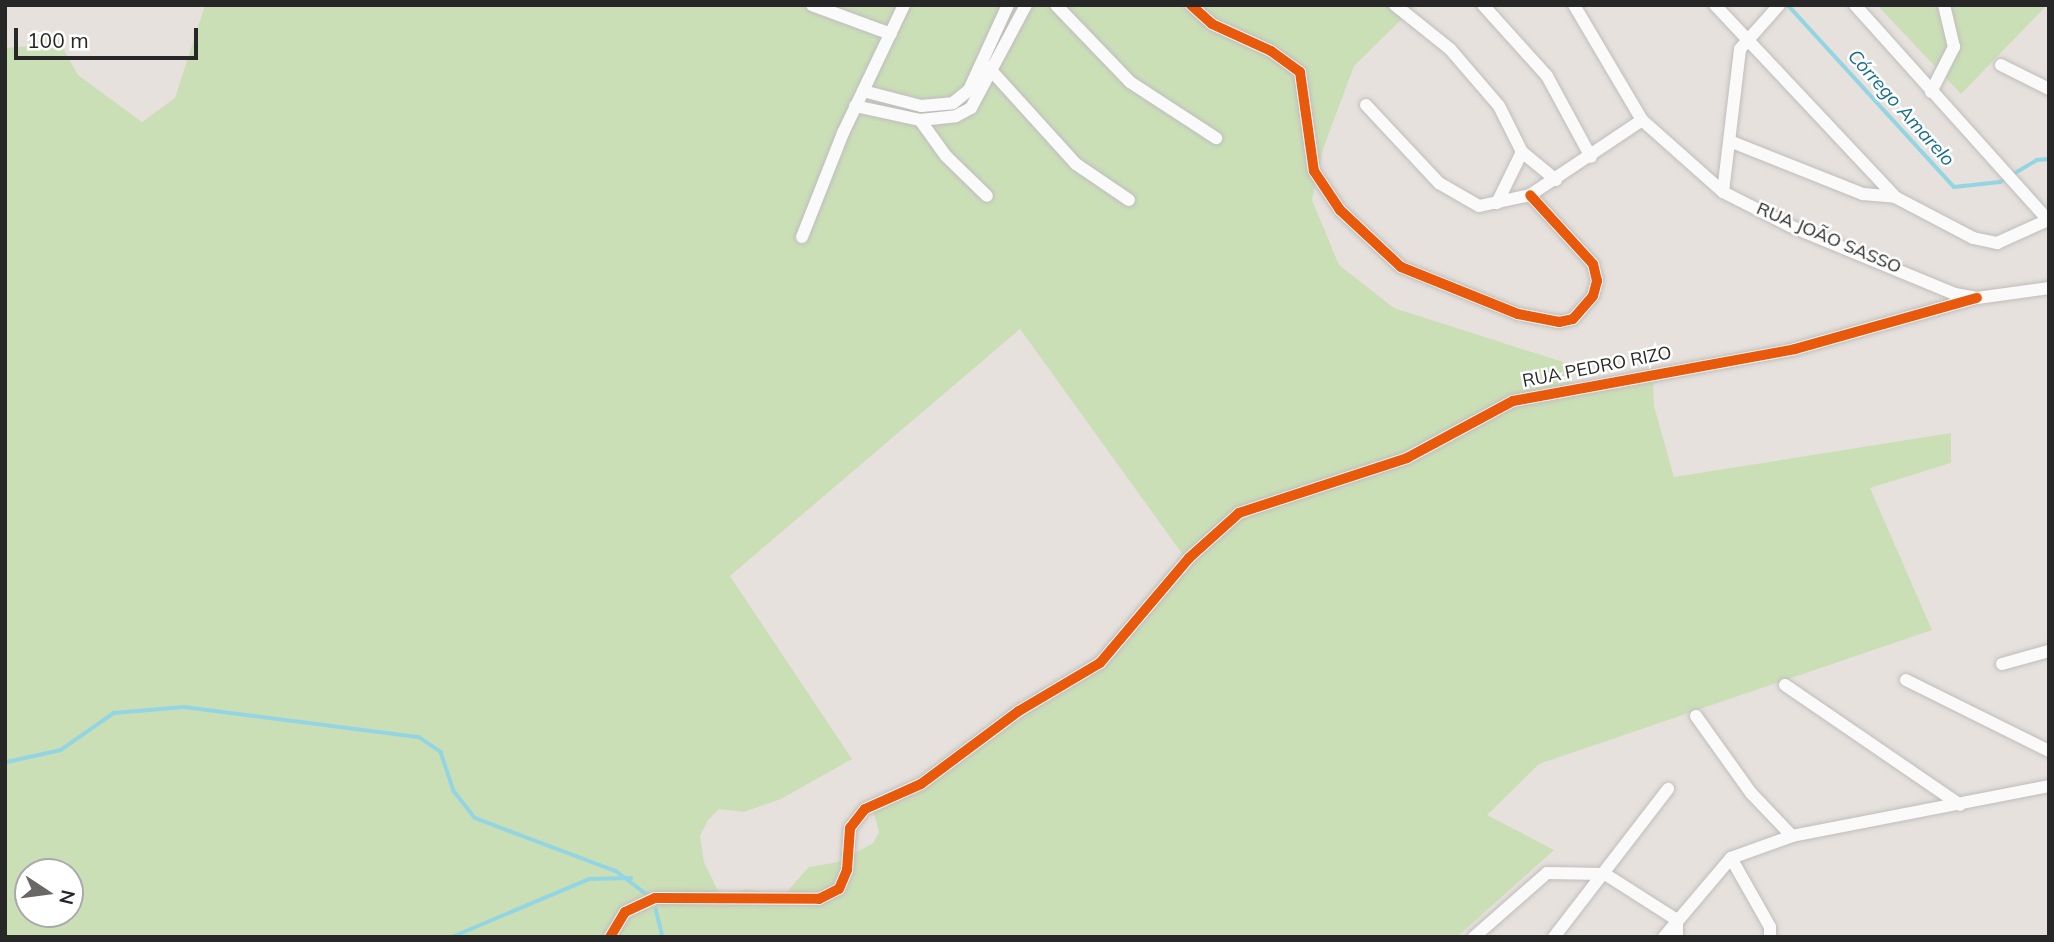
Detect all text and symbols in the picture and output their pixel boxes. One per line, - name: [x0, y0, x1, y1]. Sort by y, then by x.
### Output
- scale bar: [18, 14, 201, 58]
- text: 100 m: [27, 27, 89, 53]
- water label: Córrego Amarelo: [1843, 45, 1959, 171]
- street label: RUA JOÃO SASSO: [1753, 198, 1905, 278]
- street label: RUA PEDRO RIZO: [1521, 342, 1673, 392]
- north arrow: [14, 858, 84, 928]
- text: N: [54, 888, 81, 907]

